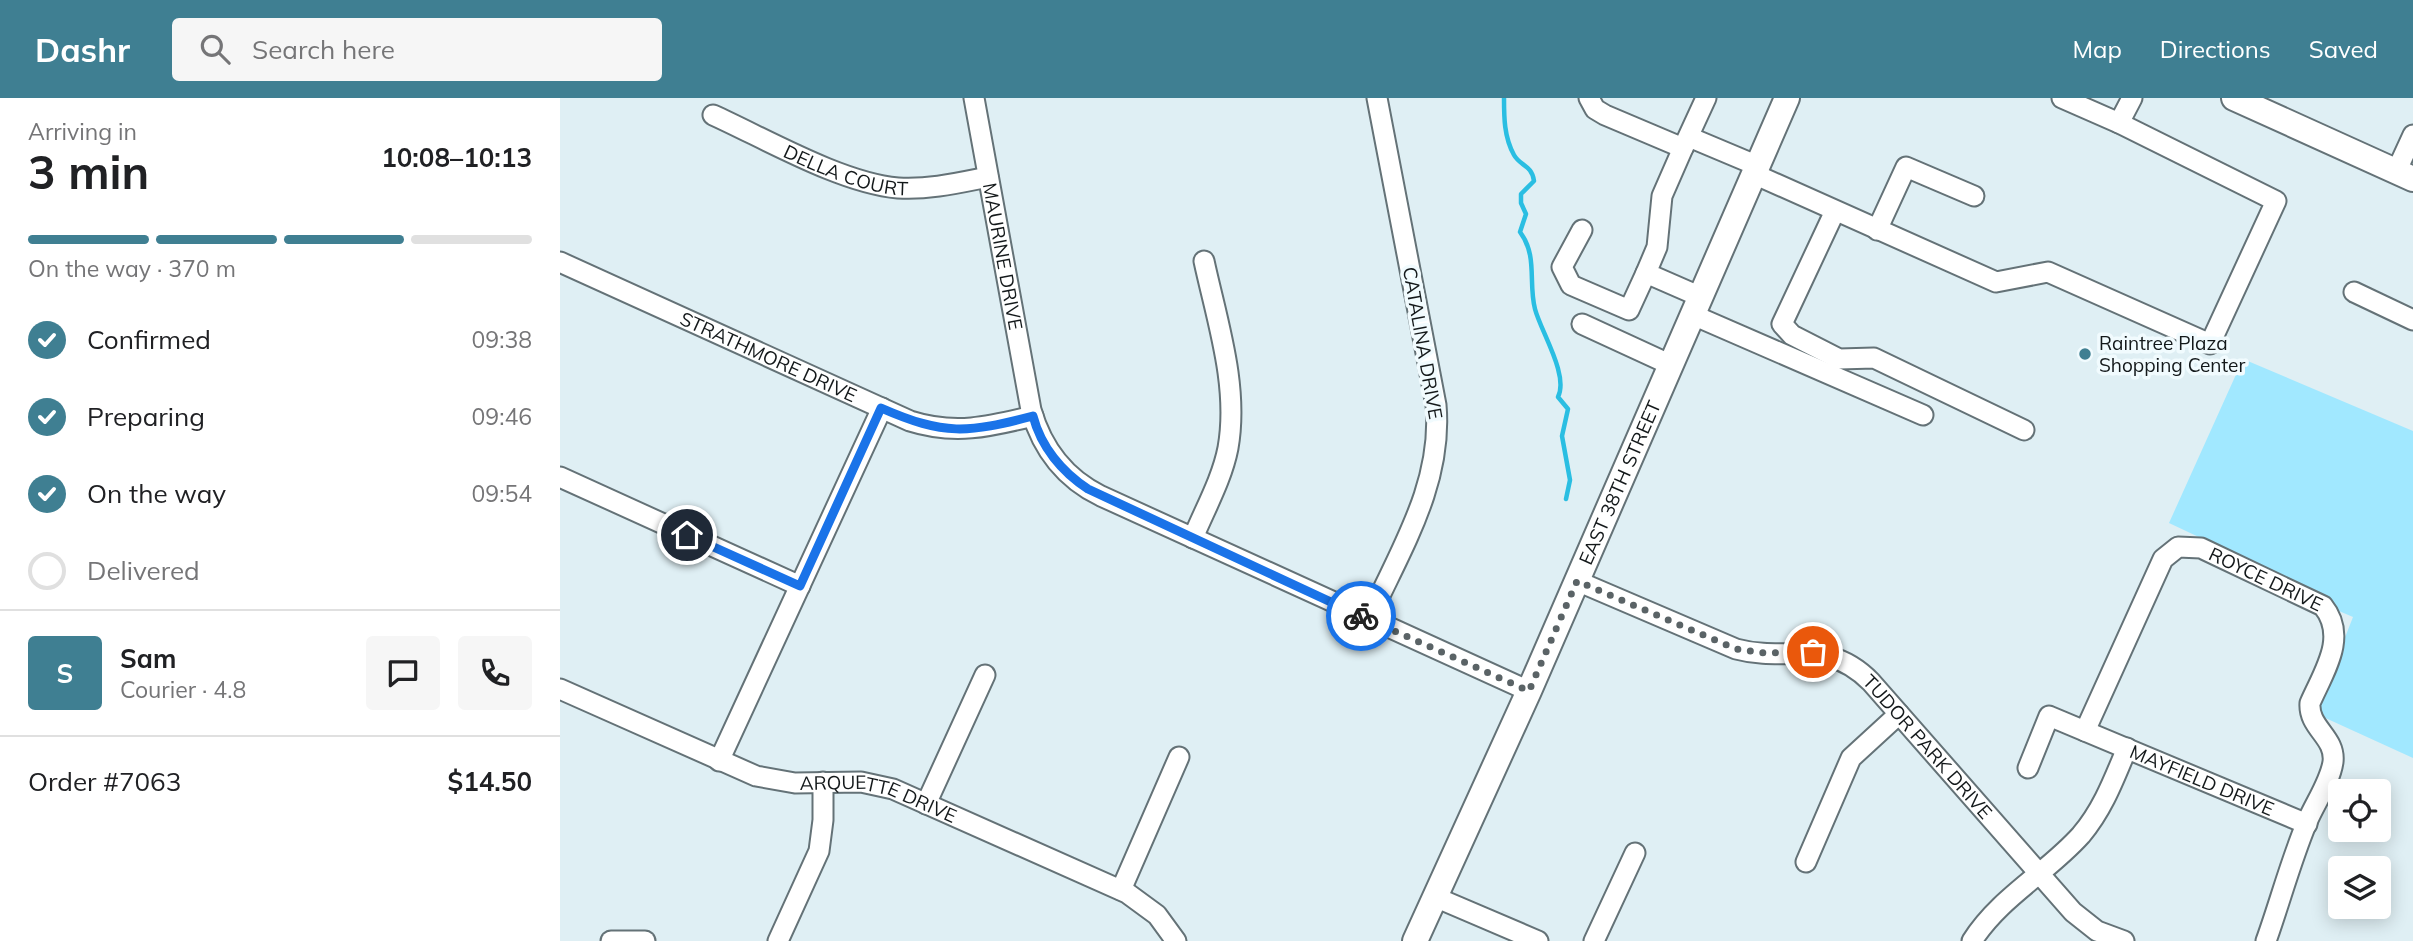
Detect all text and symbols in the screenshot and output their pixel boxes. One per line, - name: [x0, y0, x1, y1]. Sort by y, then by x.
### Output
- search box: [172, 18, 662, 81]
- text: Dashr: [35, 29, 130, 70]
- icon: search: [196, 30, 234, 68]
- text: Search here: [252, 33, 395, 66]
- text: Map: [2072, 34, 2122, 64]
- text: Directions: [2160, 34, 2271, 64]
- text: Saved: [2309, 34, 2378, 64]
- text: Arriving in: [28, 117, 137, 146]
- street label: DELLA COURT: [780, 139, 909, 200]
- text: 10:08–10:13: [381, 141, 532, 174]
- text: 3 min: [28, 143, 149, 201]
- street label: MAURINE DRIVE: [978, 181, 1028, 332]
- text: On the way · 370 m: [28, 254, 236, 283]
- street label: CATALINA DRIVE: [1398, 265, 1448, 421]
- street label: STRATHMORE DRIVE: [676, 306, 861, 407]
- icon: check: [28, 321, 66, 359]
- text: Confirmed: [87, 323, 211, 356]
- text: 09:38: [472, 325, 532, 354]
- place label: Raintree Plaza Shopping Center: [2099, 331, 2245, 377]
- marker: Raintree Plaza Shopping Center: [2077, 346, 2093, 362]
- street label: EAST 38TH STREET: [1573, 396, 1666, 568]
- icon: check: [28, 398, 66, 436]
- text: Preparing: [87, 400, 205, 433]
- text: 09:46: [472, 402, 532, 431]
- icon: check: [28, 475, 66, 513]
- text: On the way: [87, 477, 226, 510]
- text: 09:54: [472, 479, 532, 508]
- pin: [657, 505, 717, 565]
- icon: home: [668, 516, 706, 554]
- street label: ROYCE DRIVE: [2205, 542, 2327, 616]
- text: Delivered: [87, 554, 200, 587]
- courier: [1326, 581, 1396, 651]
- icon: bike: [1342, 597, 1380, 635]
- pin: [1783, 622, 1843, 682]
- icon: bag: [1794, 633, 1832, 671]
- button: chat: [366, 636, 440, 710]
- button: phone: [458, 636, 532, 710]
- text: Sam: [120, 642, 176, 675]
- text: S: [57, 657, 73, 690]
- street label: TUDOR PARK DRIVE: [1858, 669, 1997, 824]
- text: Courier · 4.8: [120, 675, 246, 704]
- street label: MAYFIELD DRIVE: [2126, 739, 2278, 821]
- text: Order #7063: [28, 765, 181, 798]
- text: $14.50: [448, 765, 532, 798]
- street label: ARQUETTE DRIVE: [799, 770, 960, 828]
- map controls: [2328, 779, 2391, 919]
- button: locate: [2328, 779, 2391, 842]
- button: layers: [2328, 856, 2391, 919]

